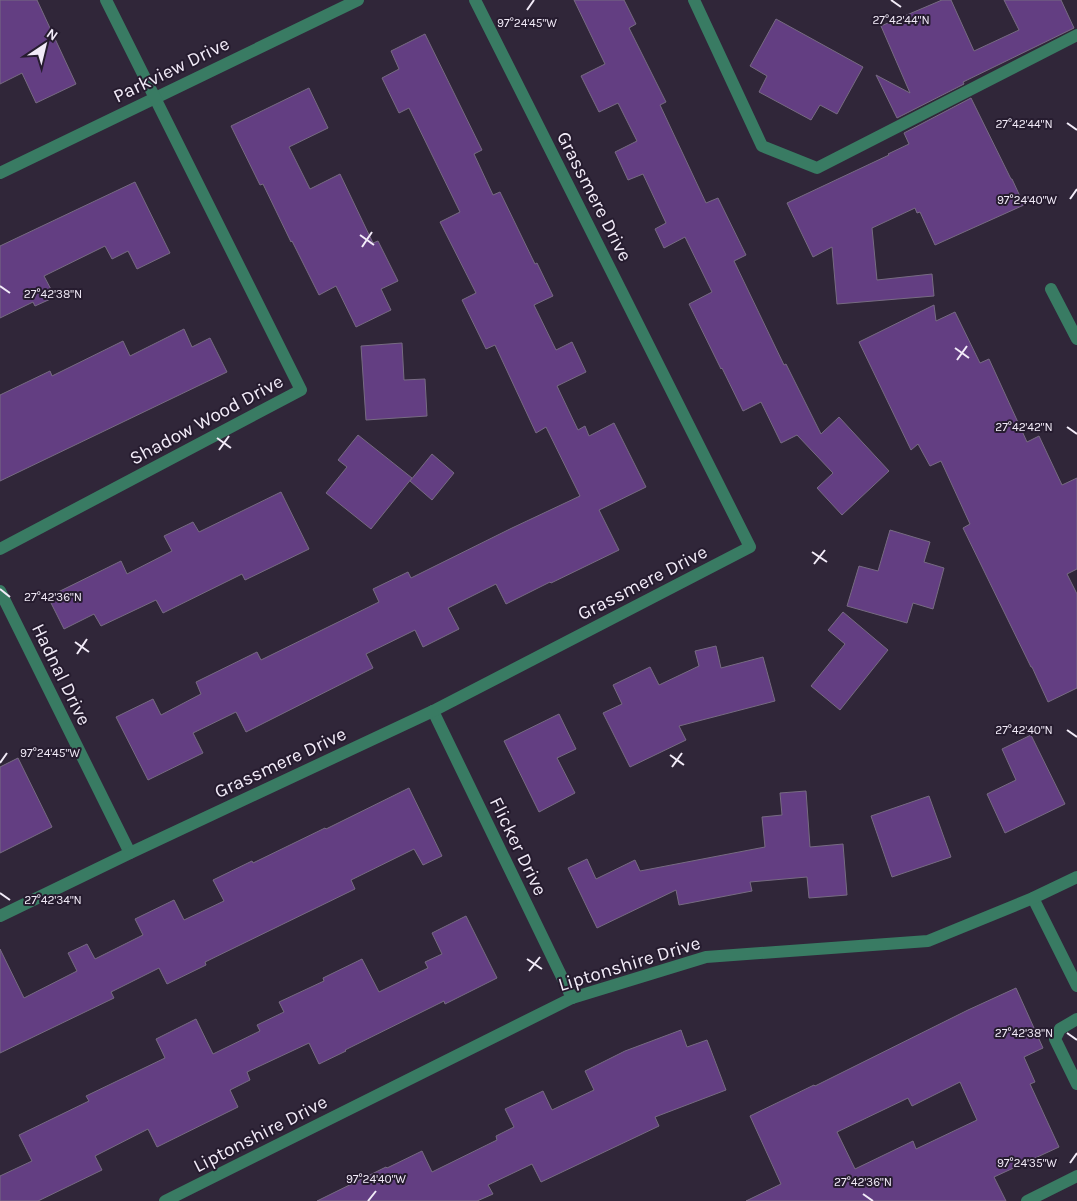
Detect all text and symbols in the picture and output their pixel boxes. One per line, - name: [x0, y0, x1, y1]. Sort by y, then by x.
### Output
- text: 27°42'44"N: [872, 13, 930, 27]
- text: 97°24'45"W: [497, 16, 557, 30]
- north arrow: [20, 20, 70, 70]
- text: N: [43, 25, 61, 45]
- street label: Parkview Drive: [110, 32, 233, 107]
- text: 27°42'44"N: [995, 117, 1053, 131]
- street label: Grassmere Drive: [552, 128, 636, 265]
- text: 97°24'40"W: [997, 193, 1057, 207]
- text: 27°42'38"N: [24, 287, 82, 301]
- street label: Shadow Wood Drive: [126, 370, 287, 470]
- text: 27°42'42"N: [995, 420, 1053, 434]
- street label: Grassmere Drive: [574, 541, 711, 625]
- text: 27°42'36"N: [24, 590, 82, 604]
- street label: Hadnal Drive: [27, 620, 95, 729]
- street label: Grassmere Drive: [211, 723, 350, 803]
- text: 27°42'40"N: [995, 723, 1053, 737]
- text: 97°24'45"W: [20, 746, 80, 760]
- street label: Flicker Drive: [485, 794, 551, 899]
- text: 27°42'34"N: [24, 893, 82, 907]
- street label: Liptonshire Drive: [556, 932, 703, 996]
- text: 27°42'38"N: [995, 1026, 1053, 1040]
- street label: Liptonshire Drive: [190, 1091, 331, 1177]
- text: 97°24'35"W: [997, 1156, 1057, 1170]
- text: 97°24'40"W: [346, 1172, 406, 1186]
- text: 27°42'36"N: [834, 1175, 892, 1189]

